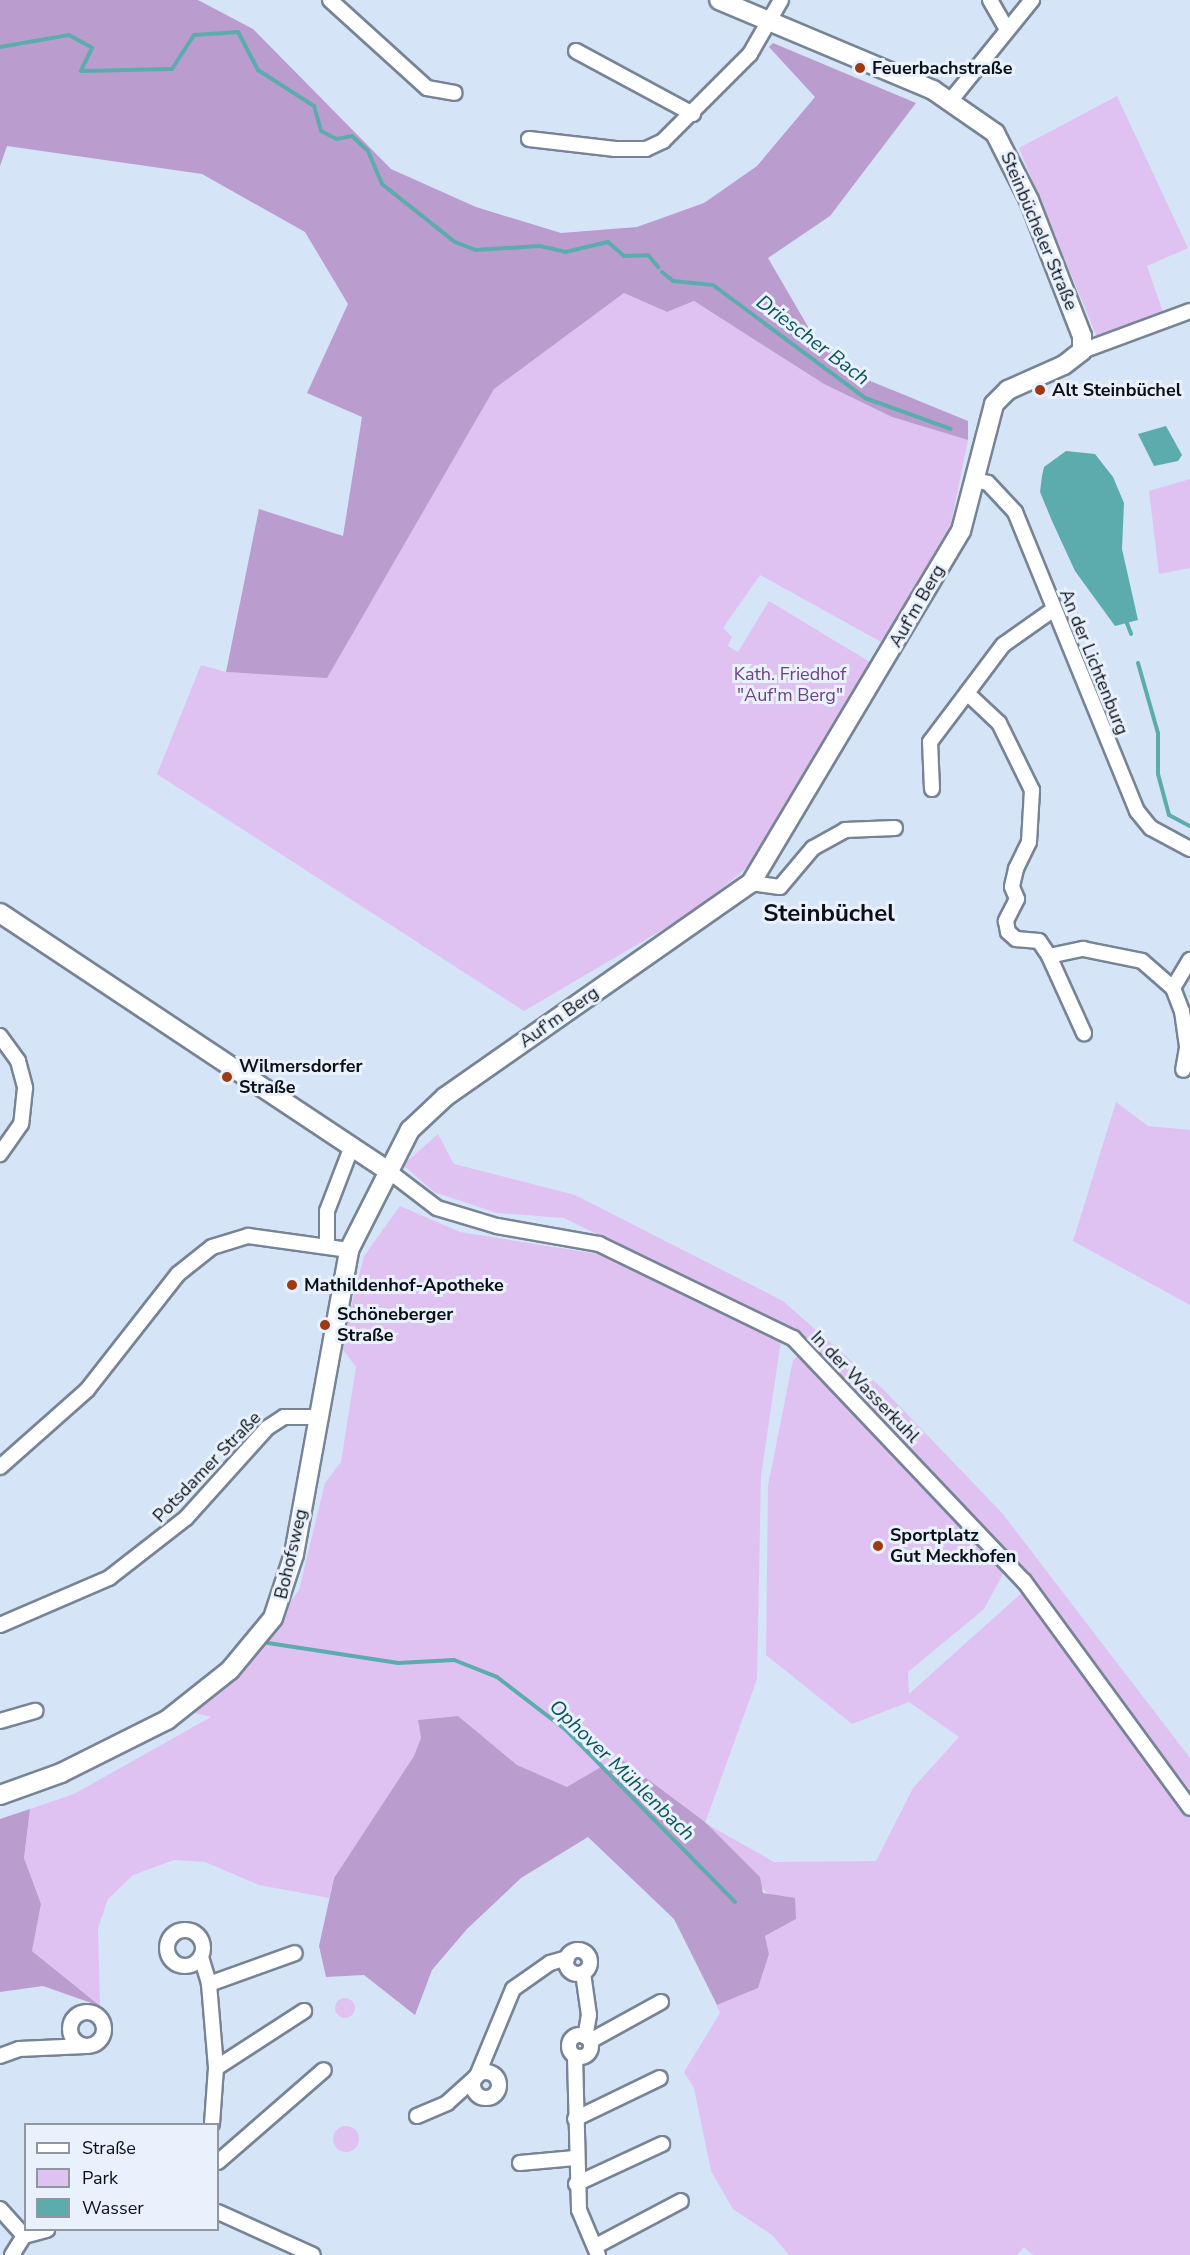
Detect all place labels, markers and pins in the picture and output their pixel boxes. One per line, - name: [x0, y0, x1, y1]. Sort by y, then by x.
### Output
- place label: Feuerbachstraße: [872, 57, 1012, 79]
- marker: Feuerbachstraße: [853, 61, 867, 75]
- place label: Alt Steinbüchel: [1052, 379, 1181, 401]
- marker: Alt Steinbüchel: [1033, 383, 1047, 397]
- place label: Wilmersdorfer Straße: [239, 1056, 363, 1098]
- marker: Wilmersdorfer Straße: [220, 1070, 234, 1084]
- place label: Mathildenhof-Apotheke: [304, 1274, 504, 1296]
- marker: Mathildenhof-Apotheke: [285, 1278, 299, 1292]
- place label: Schöneberger Straße: [337, 1304, 453, 1346]
- marker: Schöneberger Straße: [318, 1318, 332, 1332]
- place label: Sportplatz Gut Meckhofen: [890, 1525, 1016, 1568]
- marker: Sportplatz Gut Meckhofen: [871, 1539, 885, 1553]

